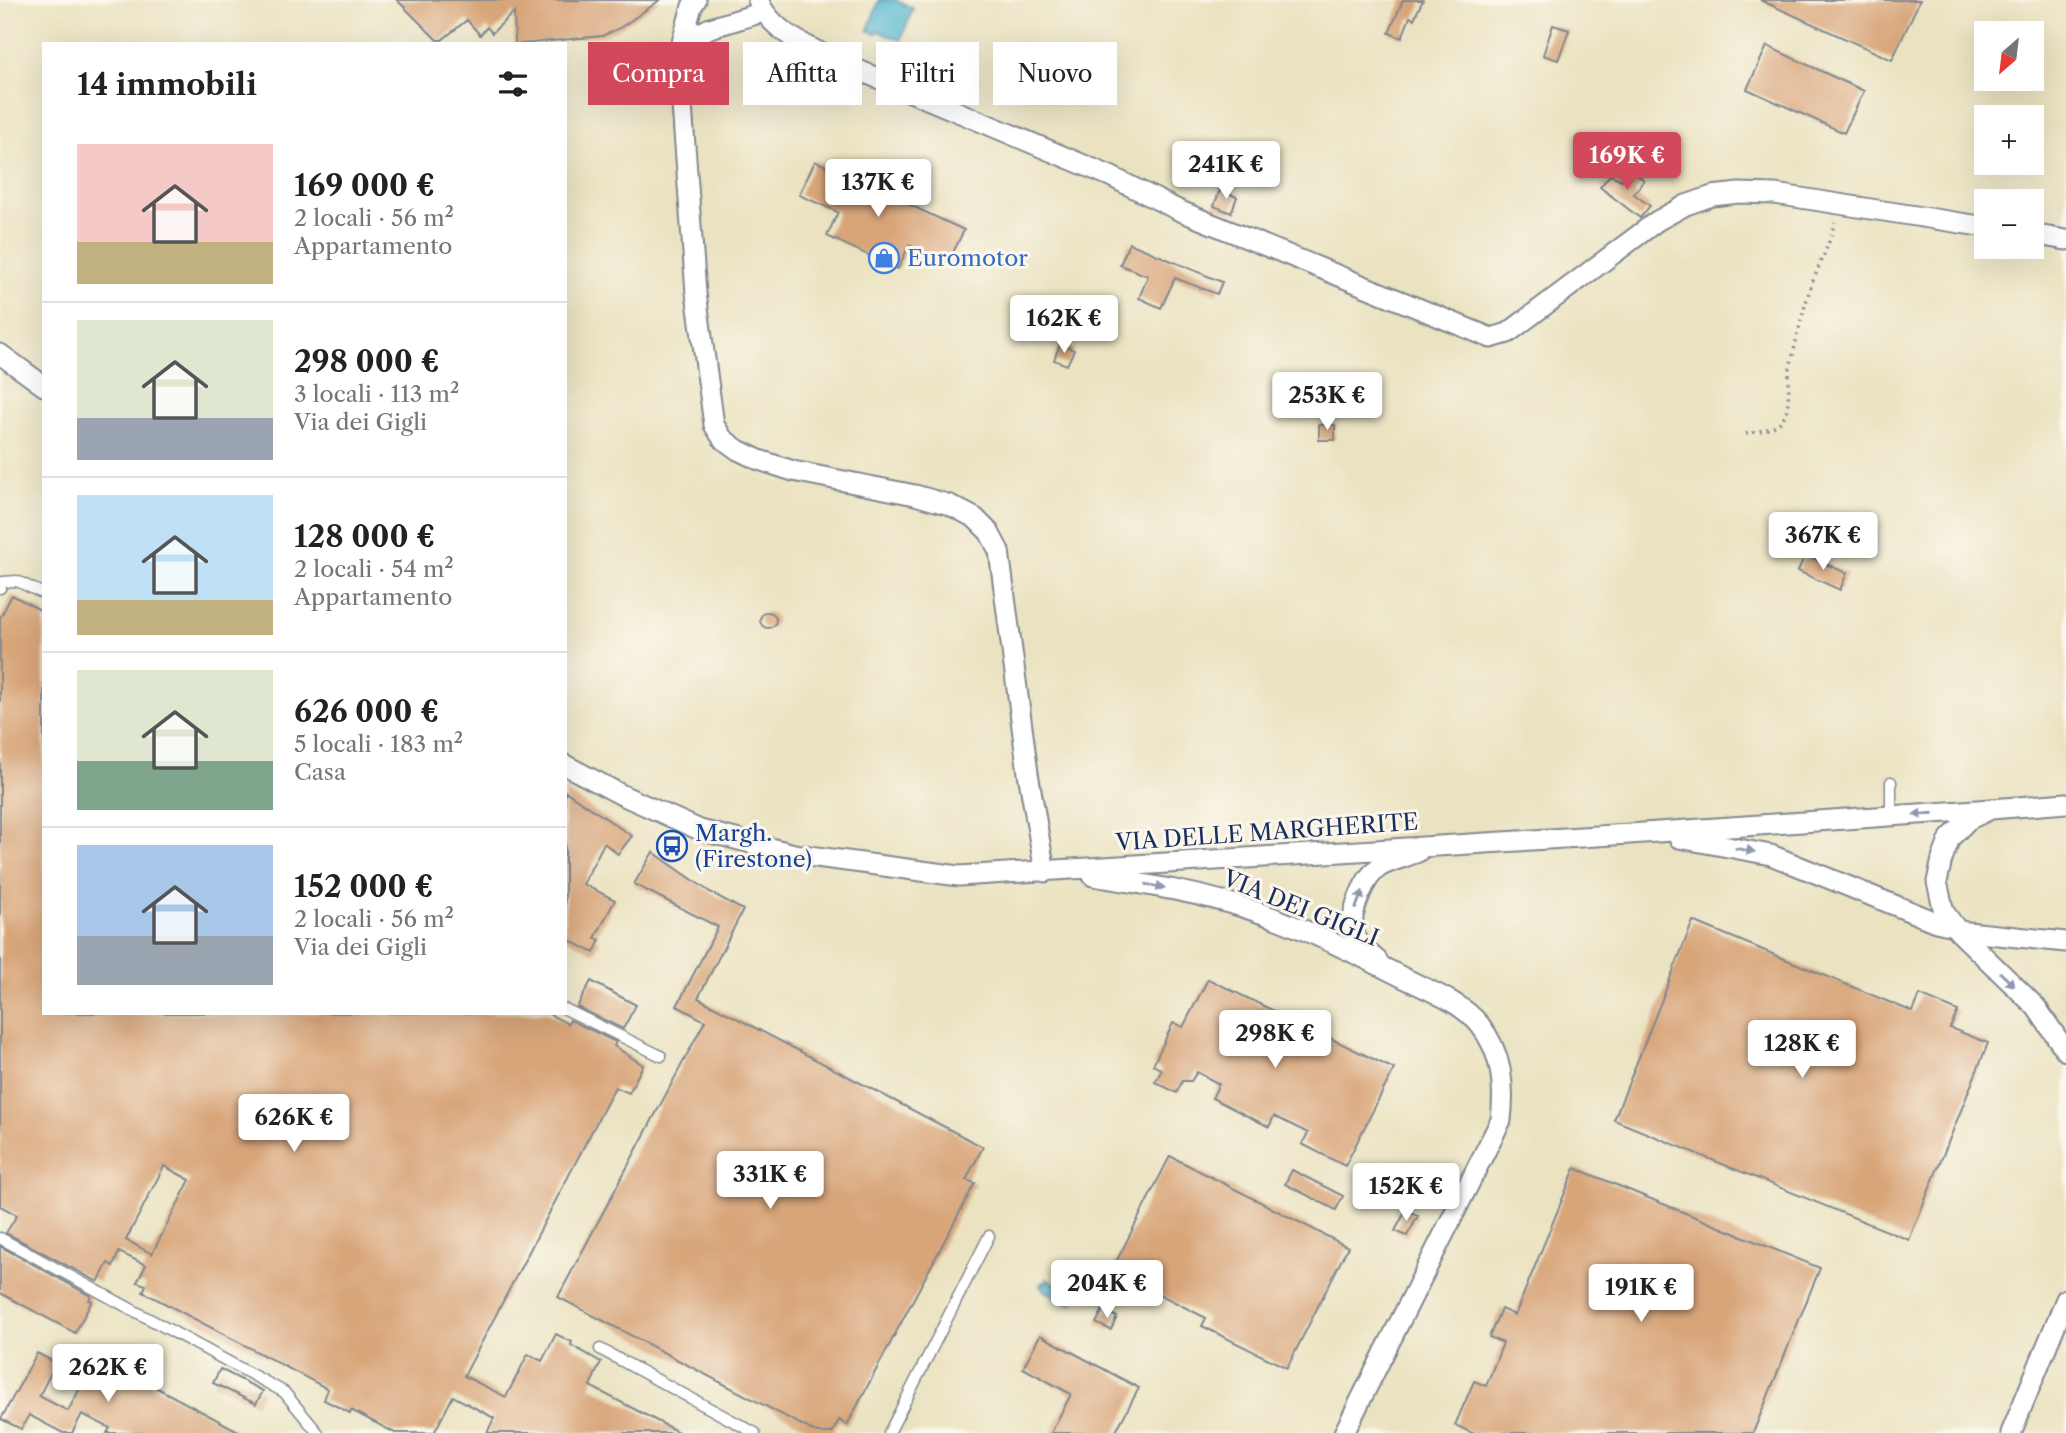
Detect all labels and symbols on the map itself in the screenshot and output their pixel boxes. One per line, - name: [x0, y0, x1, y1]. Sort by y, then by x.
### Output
- north arrow: [1974, 21, 2044, 91]
- pin: 169K €: [1570, 132, 1684, 192]
- pin: 241K €: [1169, 142, 1283, 201]
- pin: 137K €: [821, 160, 935, 219]
- shop icon: Euromotor: [867, 241, 901, 275]
- place label: Euromotor: [907, 244, 1028, 272]
- pin: 162K €: [1007, 296, 1121, 355]
- pin: 253K €: [1270, 372, 1384, 432]
- pin: 367K €: [1766, 512, 1880, 572]
- street label: VIA DELLE MARGHERITE: [1114, 807, 1419, 857]
- one-way arrow: [1912, 809, 1934, 820]
- place label: Margh. (Firestone): [695, 819, 812, 873]
- bus stop icon: Margh. (Firestone): [655, 829, 689, 863]
- one-way arrow: [1734, 845, 1756, 856]
- street label: VIA DEI GIGLI: [1218, 864, 1383, 952]
- one-way arrow: [1145, 881, 1167, 892]
- one-way arrow: [1353, 889, 1364, 910]
- one-way arrow: [1999, 970, 2016, 987]
- pin: 298K €: [1218, 1010, 1332, 1070]
- pin: 128K €: [1745, 1020, 1859, 1080]
- pin: 626K €: [237, 1094, 351, 1154]
- pin: 331K €: [713, 1152, 827, 1211]
- pin: 152K €: [1349, 1164, 1463, 1223]
- pin: 204K €: [1050, 1260, 1164, 1320]
- pin: 191K €: [1584, 1264, 1698, 1324]
- pin: 262K €: [51, 1344, 165, 1404]

